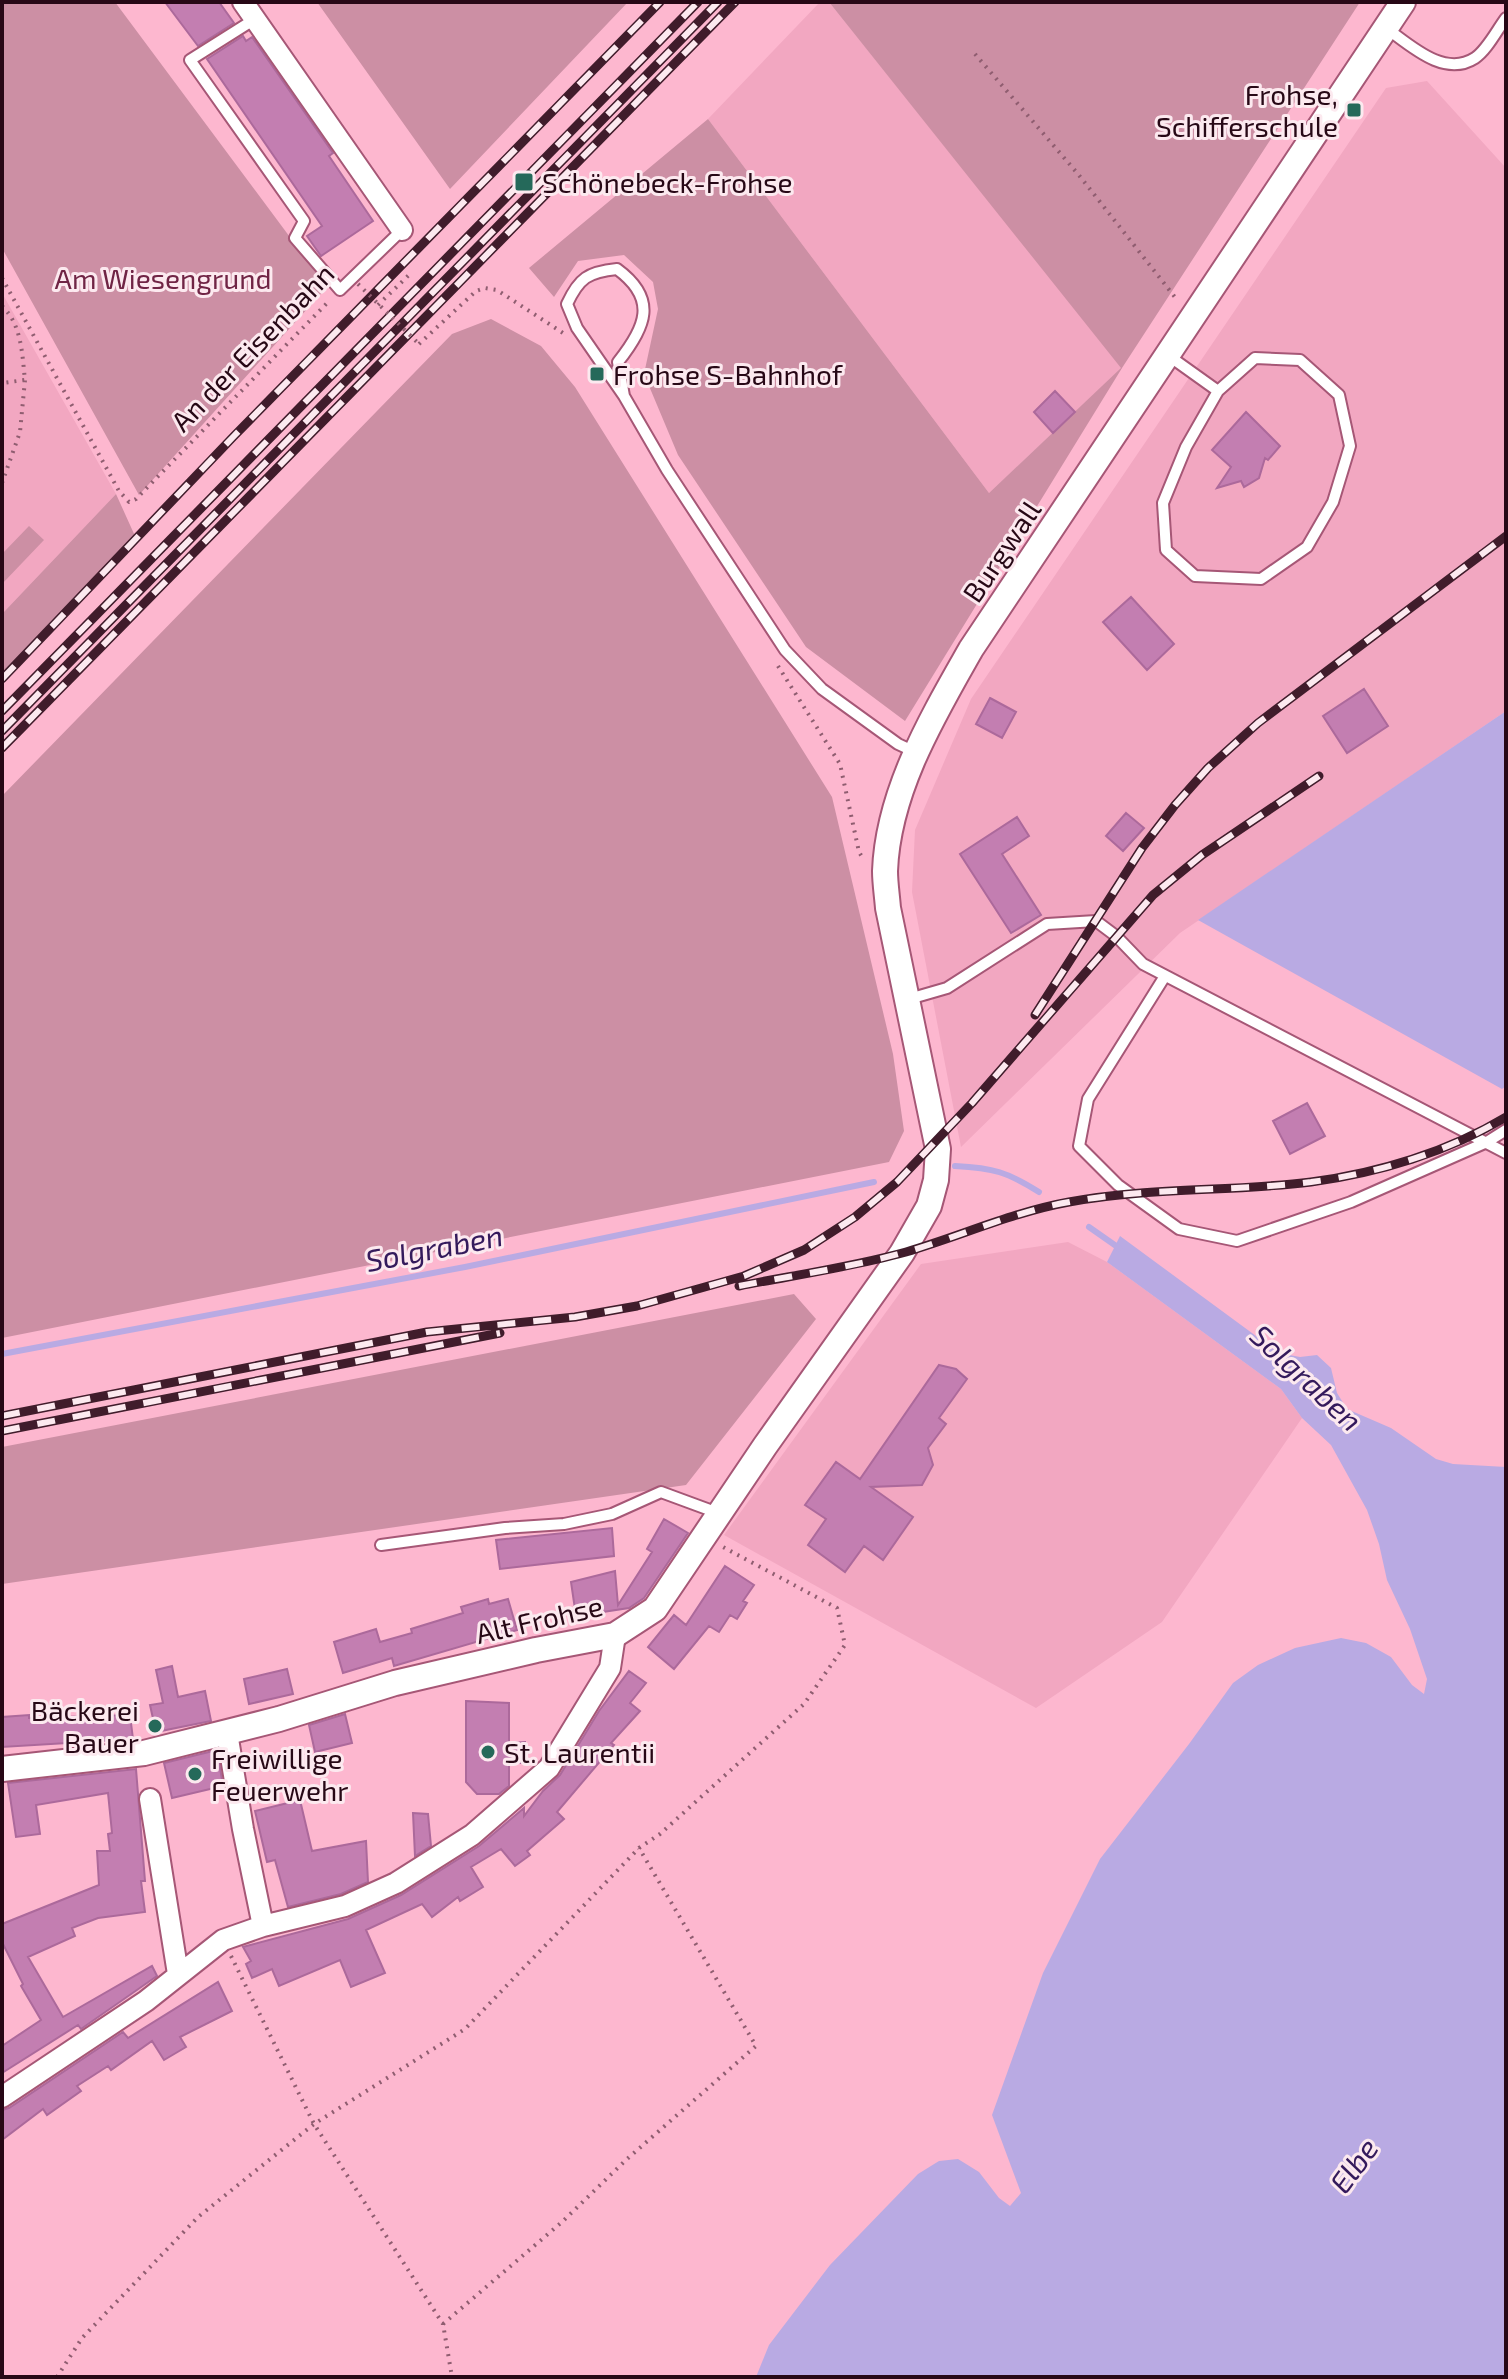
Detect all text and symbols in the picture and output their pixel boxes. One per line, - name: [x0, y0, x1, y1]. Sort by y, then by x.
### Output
- place label: Frohse, Schifferschule: [1156, 77, 1338, 143]
- marker: Frohse, Schifferschule: [1345, 101, 1363, 119]
- place label: Schönebeck-Frohse: [542, 165, 793, 199]
- marker: Schönebeck-Frohse: [513, 171, 535, 193]
- street label: An der Eisenbahn: [163, 256, 341, 438]
- park label: Am Wiesengrund: [54, 261, 272, 295]
- place label: Frohse S-Bahnhof: [613, 357, 844, 391]
- marker: Frohse S-Bahnhof: [588, 365, 606, 383]
- street label: Burgwall: [955, 493, 1048, 608]
- water label: Solgraben: [362, 1216, 506, 1278]
- water label: Solgraben: [1244, 1316, 1370, 1438]
- street label: Alt Frohse: [472, 1588, 606, 1650]
- place label: Bäckerei Bauer: [31, 1693, 139, 1759]
- marker: Bäckerei Bauer: [146, 1717, 164, 1735]
- place label: St. Laurentii: [504, 1735, 655, 1769]
- place label: Freiwillige Feuerwehr: [211, 1741, 348, 1807]
- marker: St. Laurentii: [479, 1743, 497, 1761]
- marker: Freiwillige Feuerwehr: [186, 1765, 204, 1783]
- water label: Elbe: [1321, 2131, 1385, 2199]

